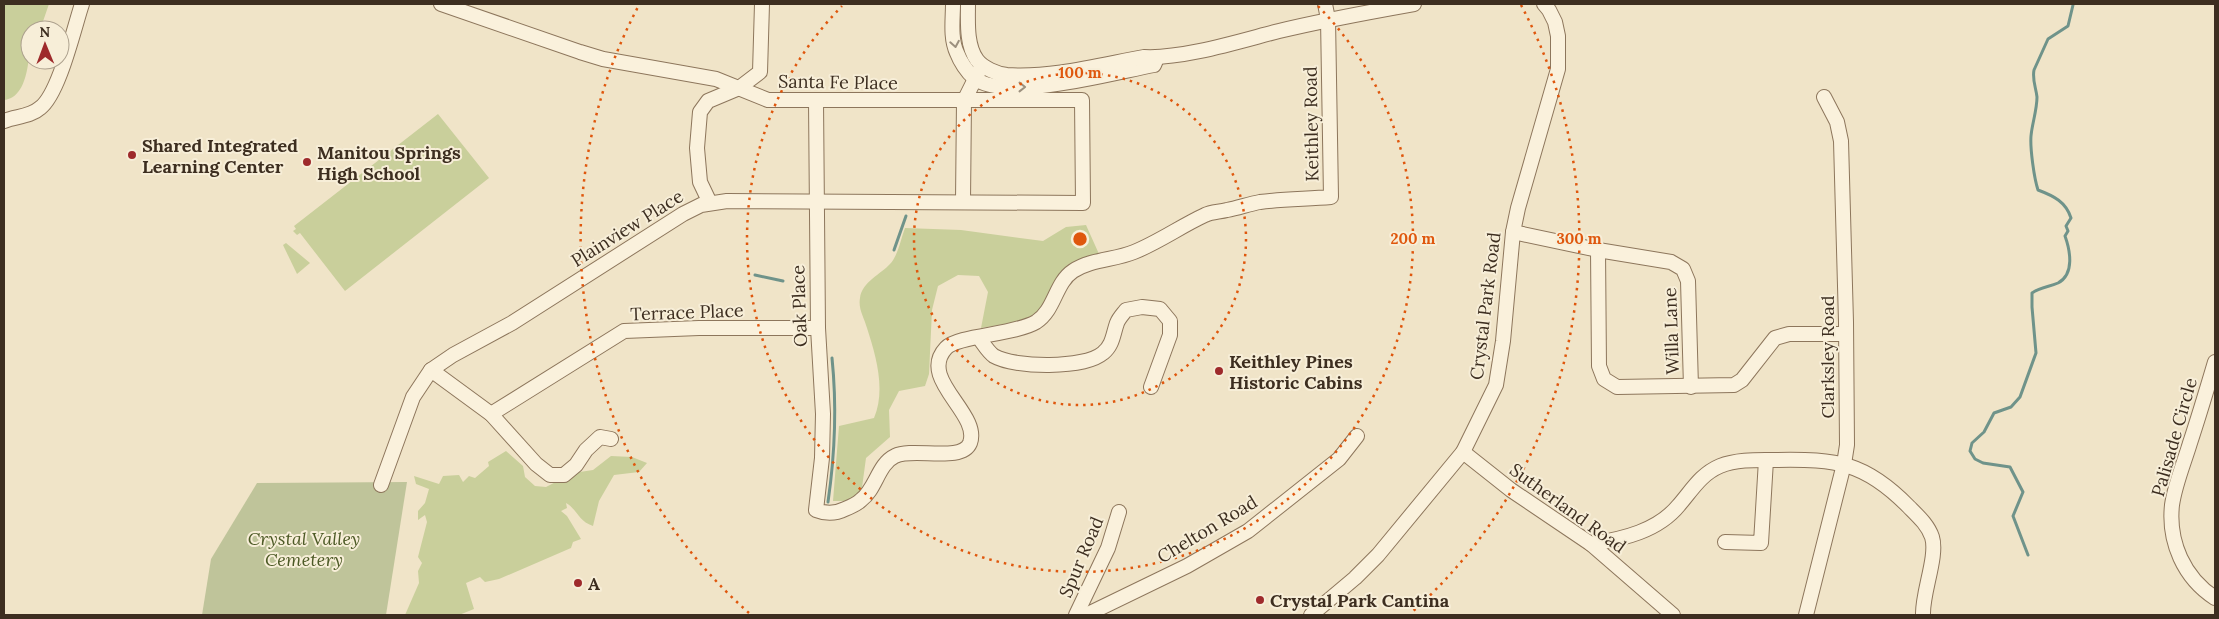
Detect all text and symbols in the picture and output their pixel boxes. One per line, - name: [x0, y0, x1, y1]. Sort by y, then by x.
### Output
- north arrow: [20, 20, 70, 70]
- text: N: [39, 23, 51, 41]
- one-way arrow: [949, 39, 959, 48]
- text: 100 m: [1059, 63, 1102, 82]
- street label: Keithley Road: [1298, 66, 1324, 182]
- street label: Santa Fe Place: [778, 69, 898, 95]
- one-way arrow: [1018, 82, 1026, 92]
- place label: Shared Integrated Learning Center: [142, 134, 298, 178]
- place label: Manitou Springs High School: [317, 141, 461, 185]
- marker: Shared Integrated Learning Center: [126, 149, 138, 161]
- marker: Manitou Springs High School: [301, 156, 313, 168]
- street label: Plainview Place: [567, 184, 688, 272]
- text: 200 m: [1391, 229, 1436, 248]
- text: 300 m: [1556, 229, 1602, 248]
- centre of rings: [1071, 230, 1089, 248]
- street label: Crystal Park Road: [1465, 231, 1505, 381]
- street label: Oak Place: [786, 264, 812, 347]
- street label: Willa Lane: [1658, 287, 1684, 375]
- street label: Clarksley Road: [1816, 295, 1839, 419]
- street label: Terrace Place: [630, 299, 744, 325]
- place label: Keithley Pines Historic Cabins: [1229, 350, 1363, 394]
- marker: Keithley Pines Historic Cabins: [1213, 365, 1225, 377]
- street label: Palisade Circle: [2146, 375, 2202, 499]
- street label: Sutherland Road: [1505, 458, 1631, 558]
- street label: Chelton Road: [1153, 490, 1262, 568]
- street label: Spur Road: [1054, 513, 1108, 601]
- park label: Crystal Valley Cemetery: [248, 527, 360, 571]
- place label: A: [588, 572, 600, 595]
- marker: A: [572, 577, 584, 589]
- place label: Crystal Park Cantina: [1270, 589, 1450, 612]
- marker: Crystal Park Cantina: [1254, 594, 1266, 606]

